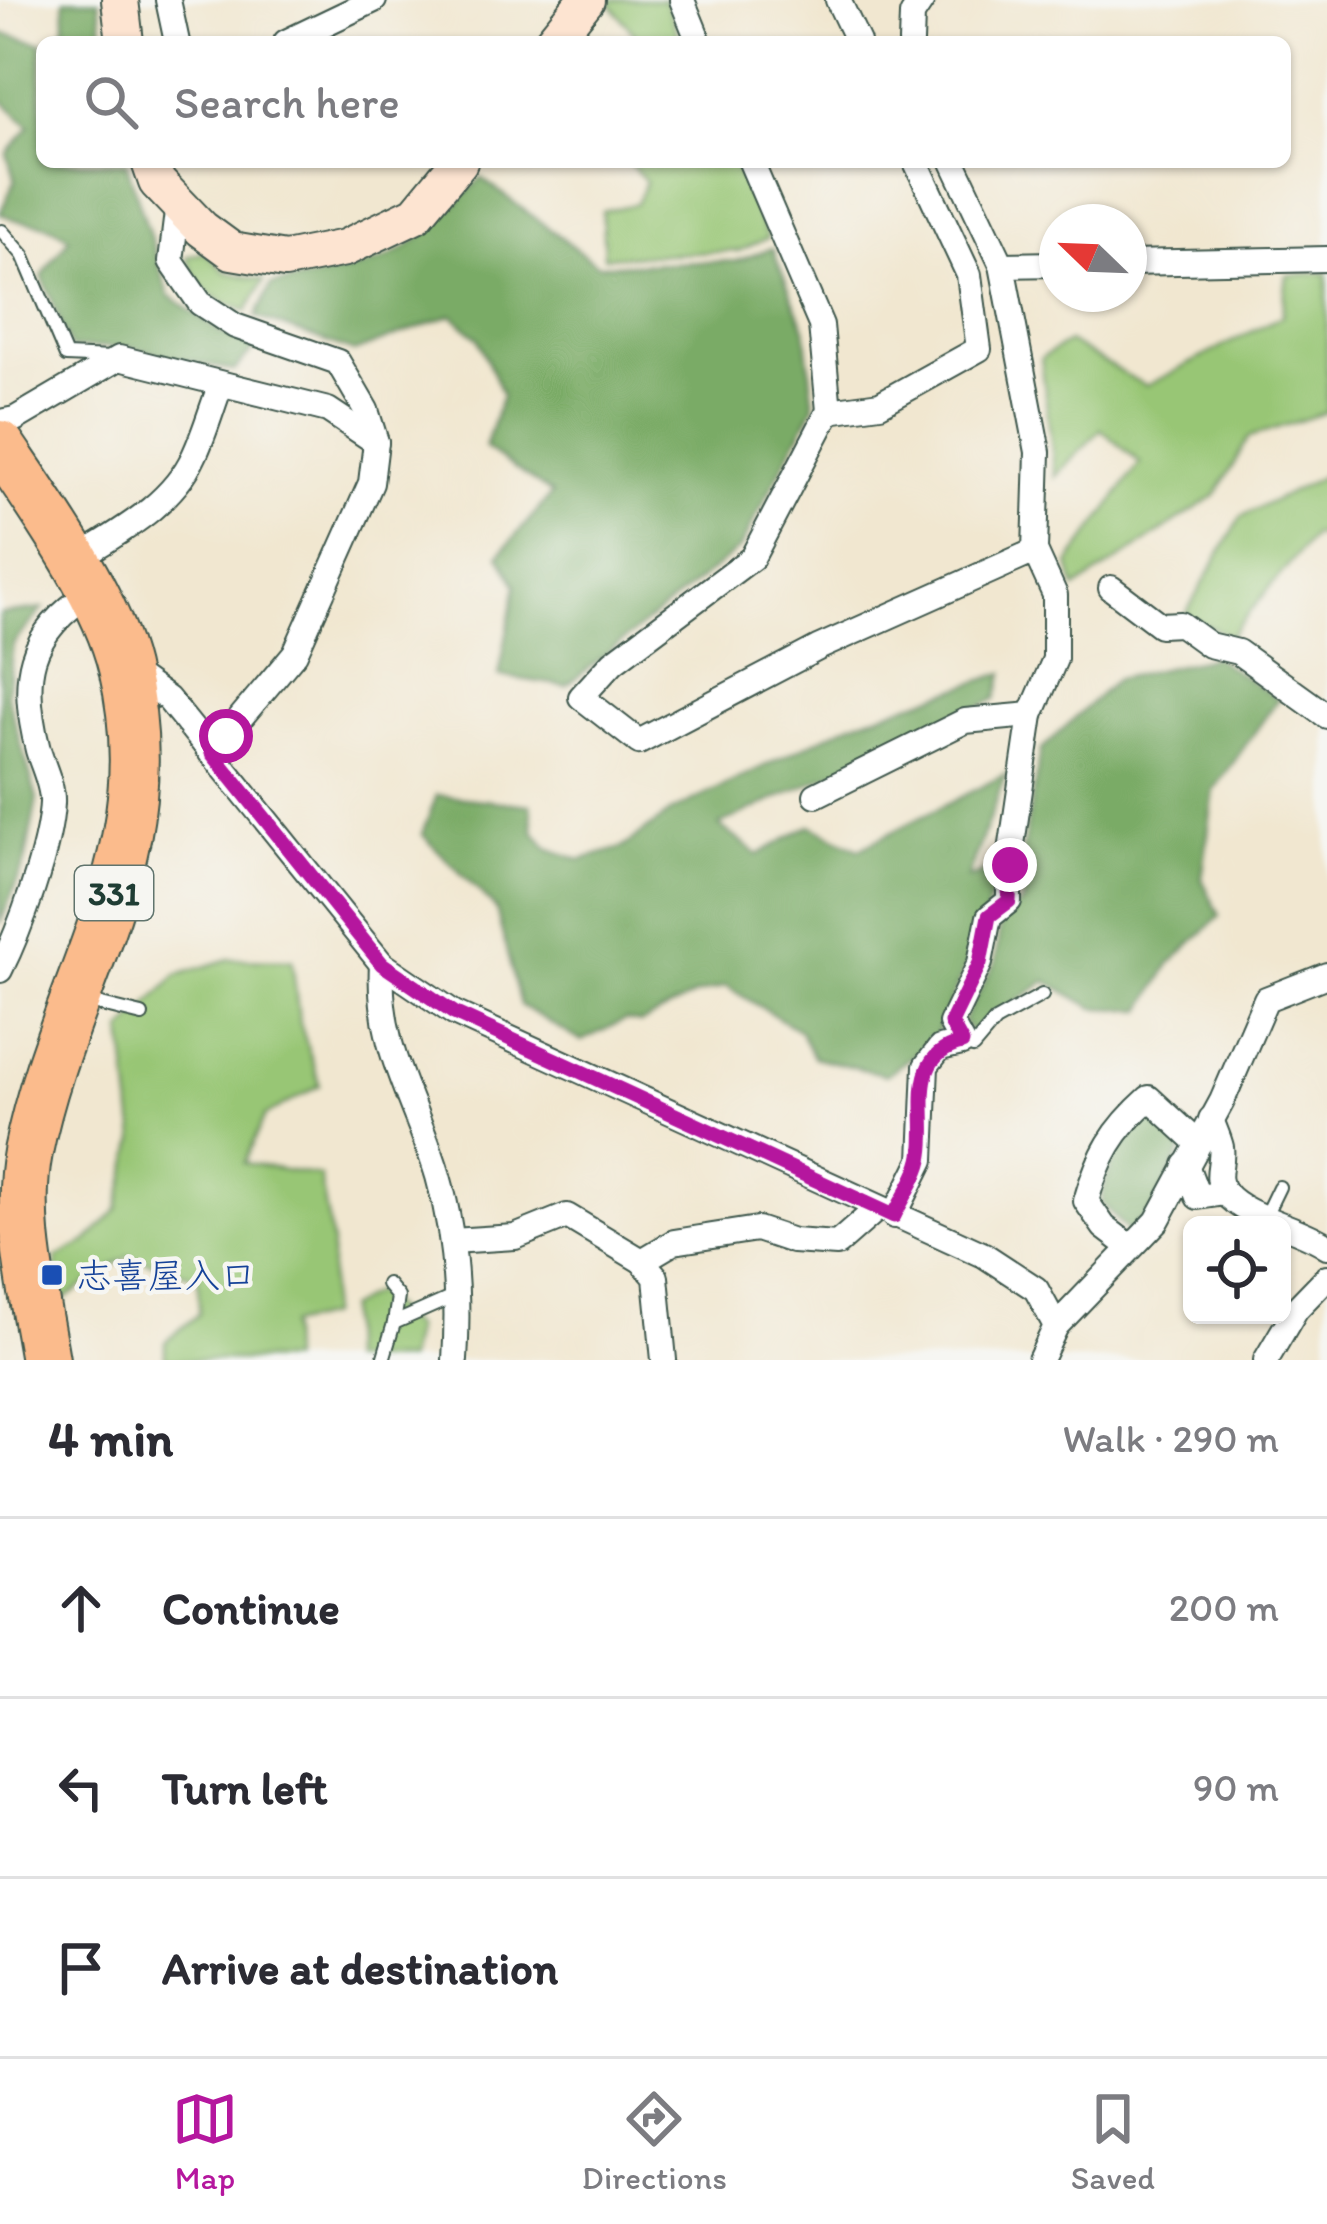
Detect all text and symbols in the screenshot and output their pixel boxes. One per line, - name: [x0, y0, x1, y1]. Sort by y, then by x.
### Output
- search box: [36, 36, 1291, 168]
- icon: search: [78, 69, 144, 135]
- text: Search here: [174, 75, 400, 129]
- north arrow: [1039, 204, 1147, 312]
- route start: [199, 709, 253, 763]
- route end: [983, 838, 1037, 892]
- road number: 331: [75, 866, 153, 920]
- map controls: [1183, 1216, 1291, 1324]
- button: locate: [1183, 1216, 1291, 1324]
- place label: 志喜屋入口: [76, 1254, 256, 1297]
- marker: 志喜屋入口: [39, 1262, 65, 1288]
- text: 4 min: [48, 1408, 173, 1469]
- text: Walk · 290 m: [1062, 1415, 1279, 1462]
- icon: ahead: [48, 1575, 114, 1641]
- text: Continue: [162, 1581, 340, 1635]
- text: 200 m: [1169, 1584, 1279, 1631]
- icon: left: [48, 1755, 114, 1821]
- text: Turn left: [162, 1761, 328, 1815]
- text: 90 m: [1193, 1764, 1279, 1811]
- icon: arrive: [48, 1935, 114, 2001]
- text: Arrive at destination: [162, 1941, 558, 1995]
- tab: Map: [172, 2086, 238, 2197]
- tab: Directions: [582, 2086, 727, 2197]
- tab: Saved: [1071, 2086, 1155, 2197]

